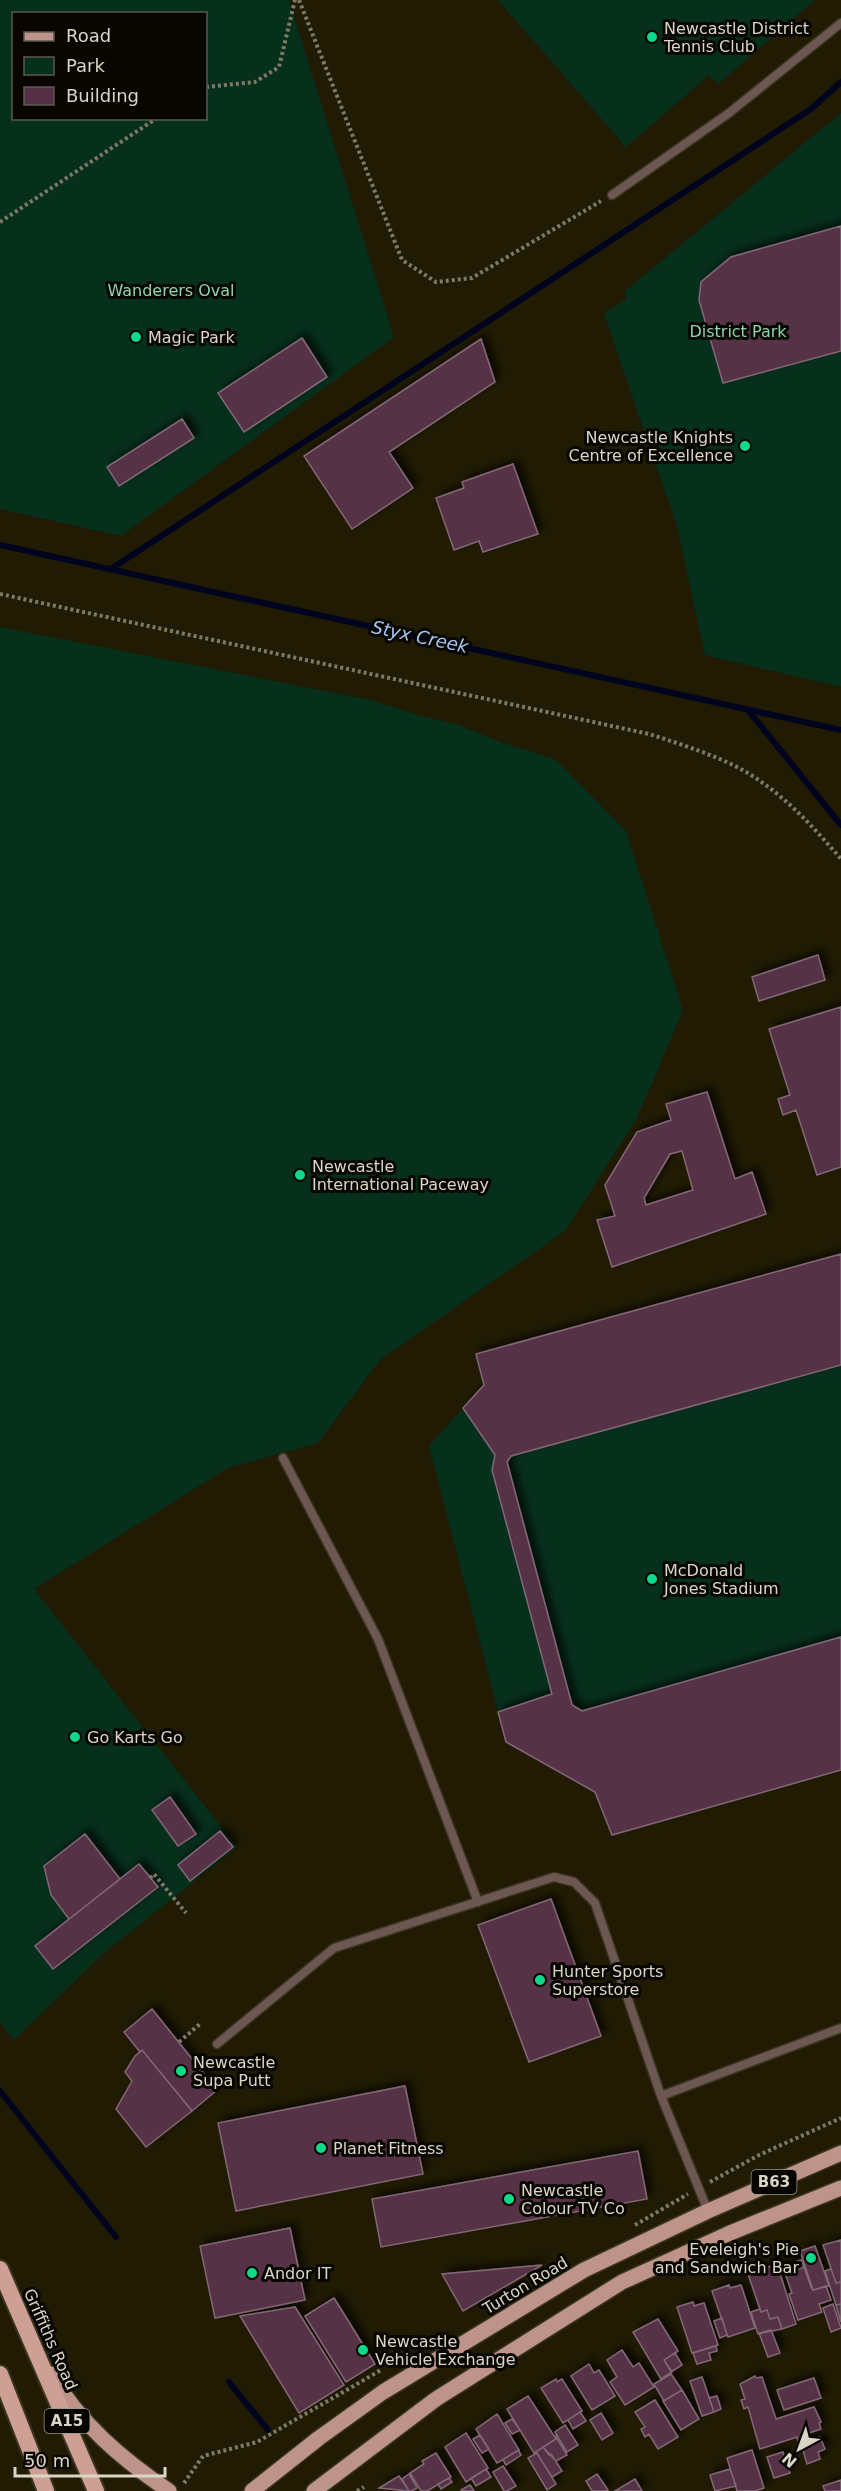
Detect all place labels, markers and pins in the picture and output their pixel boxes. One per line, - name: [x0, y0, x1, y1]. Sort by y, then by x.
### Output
- place label: Newcastle District Tennis Club: [663, 19, 809, 56]
- marker: Newcastle District Tennis Club: [645, 30, 659, 44]
- place label: Magic Park: [148, 328, 235, 347]
- marker: Magic Park: [129, 330, 143, 344]
- place label: Newcastle Knights Centre of Excellence: [568, 428, 733, 465]
- marker: Newcastle Knights Centre of Excellence: [738, 439, 752, 453]
- place label: Newcastle International Paceway: [312, 1157, 489, 1194]
- marker: Newcastle International Paceway: [293, 1168, 307, 1182]
- place label: McDonald Jones Stadium: [663, 1561, 778, 1598]
- marker: McDonald Jones Stadium: [645, 1572, 659, 1586]
- place label: Go Karts Go: [87, 1728, 183, 1747]
- marker: Go Karts Go: [68, 1730, 82, 1744]
- place label: Hunter Sports Superstore: [552, 1962, 663, 1999]
- marker: Hunter Sports Superstore: [533, 1973, 547, 1987]
- place label: Newcastle Supa Putt: [193, 2053, 275, 2090]
- marker: Newcastle Supa Putt: [174, 2064, 188, 2078]
- place label: Planet Fitness: [333, 2139, 444, 2158]
- marker: Planet Fitness: [314, 2141, 328, 2155]
- place label: Newcastle Colour TV Co: [521, 2181, 625, 2218]
- marker: Newcastle Colour TV Co: [502, 2192, 516, 2206]
- place label: Eveleigh's Pie and Sandwich Bar: [655, 2240, 799, 2277]
- marker: Eveleigh's Pie and Sandwich Bar: [804, 2251, 818, 2265]
- place label: Andor IT: [264, 2264, 331, 2283]
- marker: Andor IT: [245, 2266, 259, 2280]
- place label: Newcastle Vehicle Exchange: [375, 2332, 515, 2369]
- marker: Newcastle Vehicle Exchange: [356, 2343, 370, 2357]

